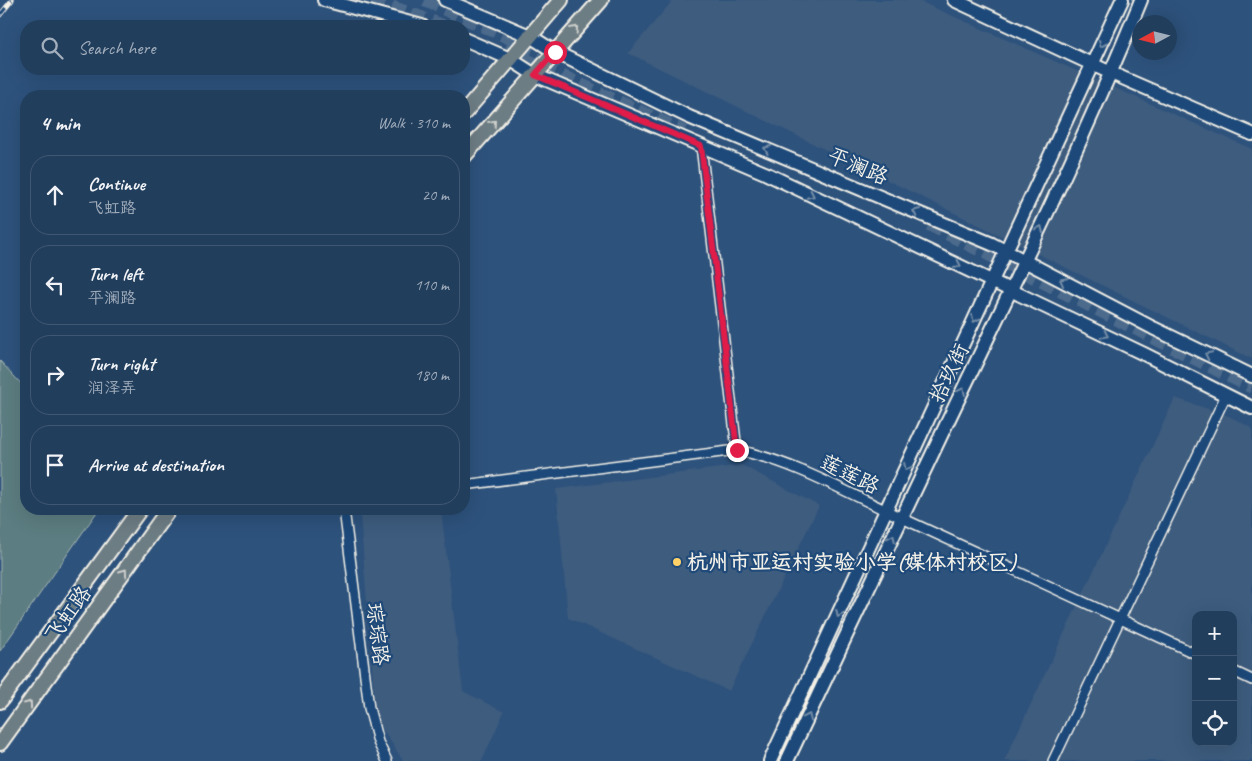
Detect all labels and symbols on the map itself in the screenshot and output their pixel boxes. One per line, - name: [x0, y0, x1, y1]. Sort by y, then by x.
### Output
- north arrow: [1132, 15, 1177, 60]
- one-way arrow: [569, 26, 578, 35]
- one-way arrow: [1097, 39, 1108, 48]
- route start: [544, 41, 567, 64]
- one-way arrow: [487, 120, 496, 129]
- street label: 平澜路: [824, 142, 892, 190]
- one-way arrow: [763, 145, 771, 155]
- one-way arrow: [806, 188, 815, 199]
- one-way arrow: [912, 208, 921, 218]
- one-way arrow: [1033, 225, 1044, 234]
- one-way arrow: [953, 258, 962, 269]
- one-way arrow: [1059, 277, 1068, 287]
- one-way arrow: [971, 314, 981, 323]
- one-way arrow: [1100, 328, 1109, 339]
- street label: 拾玖街: [924, 339, 974, 407]
- one-way arrow: [1204, 351, 1213, 361]
- one-way arrow: [956, 388, 966, 397]
- route end: [726, 439, 749, 462]
- street label: 莲莲路: [816, 449, 884, 499]
- one-way arrow: [903, 462, 914, 471]
- one-way arrow: [885, 534, 896, 543]
- place label: 杭州市亚运村实验小学(媒体村校区): [687, 549, 1018, 575]
- marker: 杭州市亚运村实验小学(媒体村校区): [671, 556, 683, 568]
- one-way arrow: [118, 569, 126, 578]
- street label: 飞虹路: [39, 581, 97, 647]
- street label: 琮琮路: [361, 601, 395, 667]
- one-way arrow: [834, 609, 845, 618]
- one-way arrow: [23, 700, 32, 710]
- one-way arrow: [802, 713, 812, 722]

